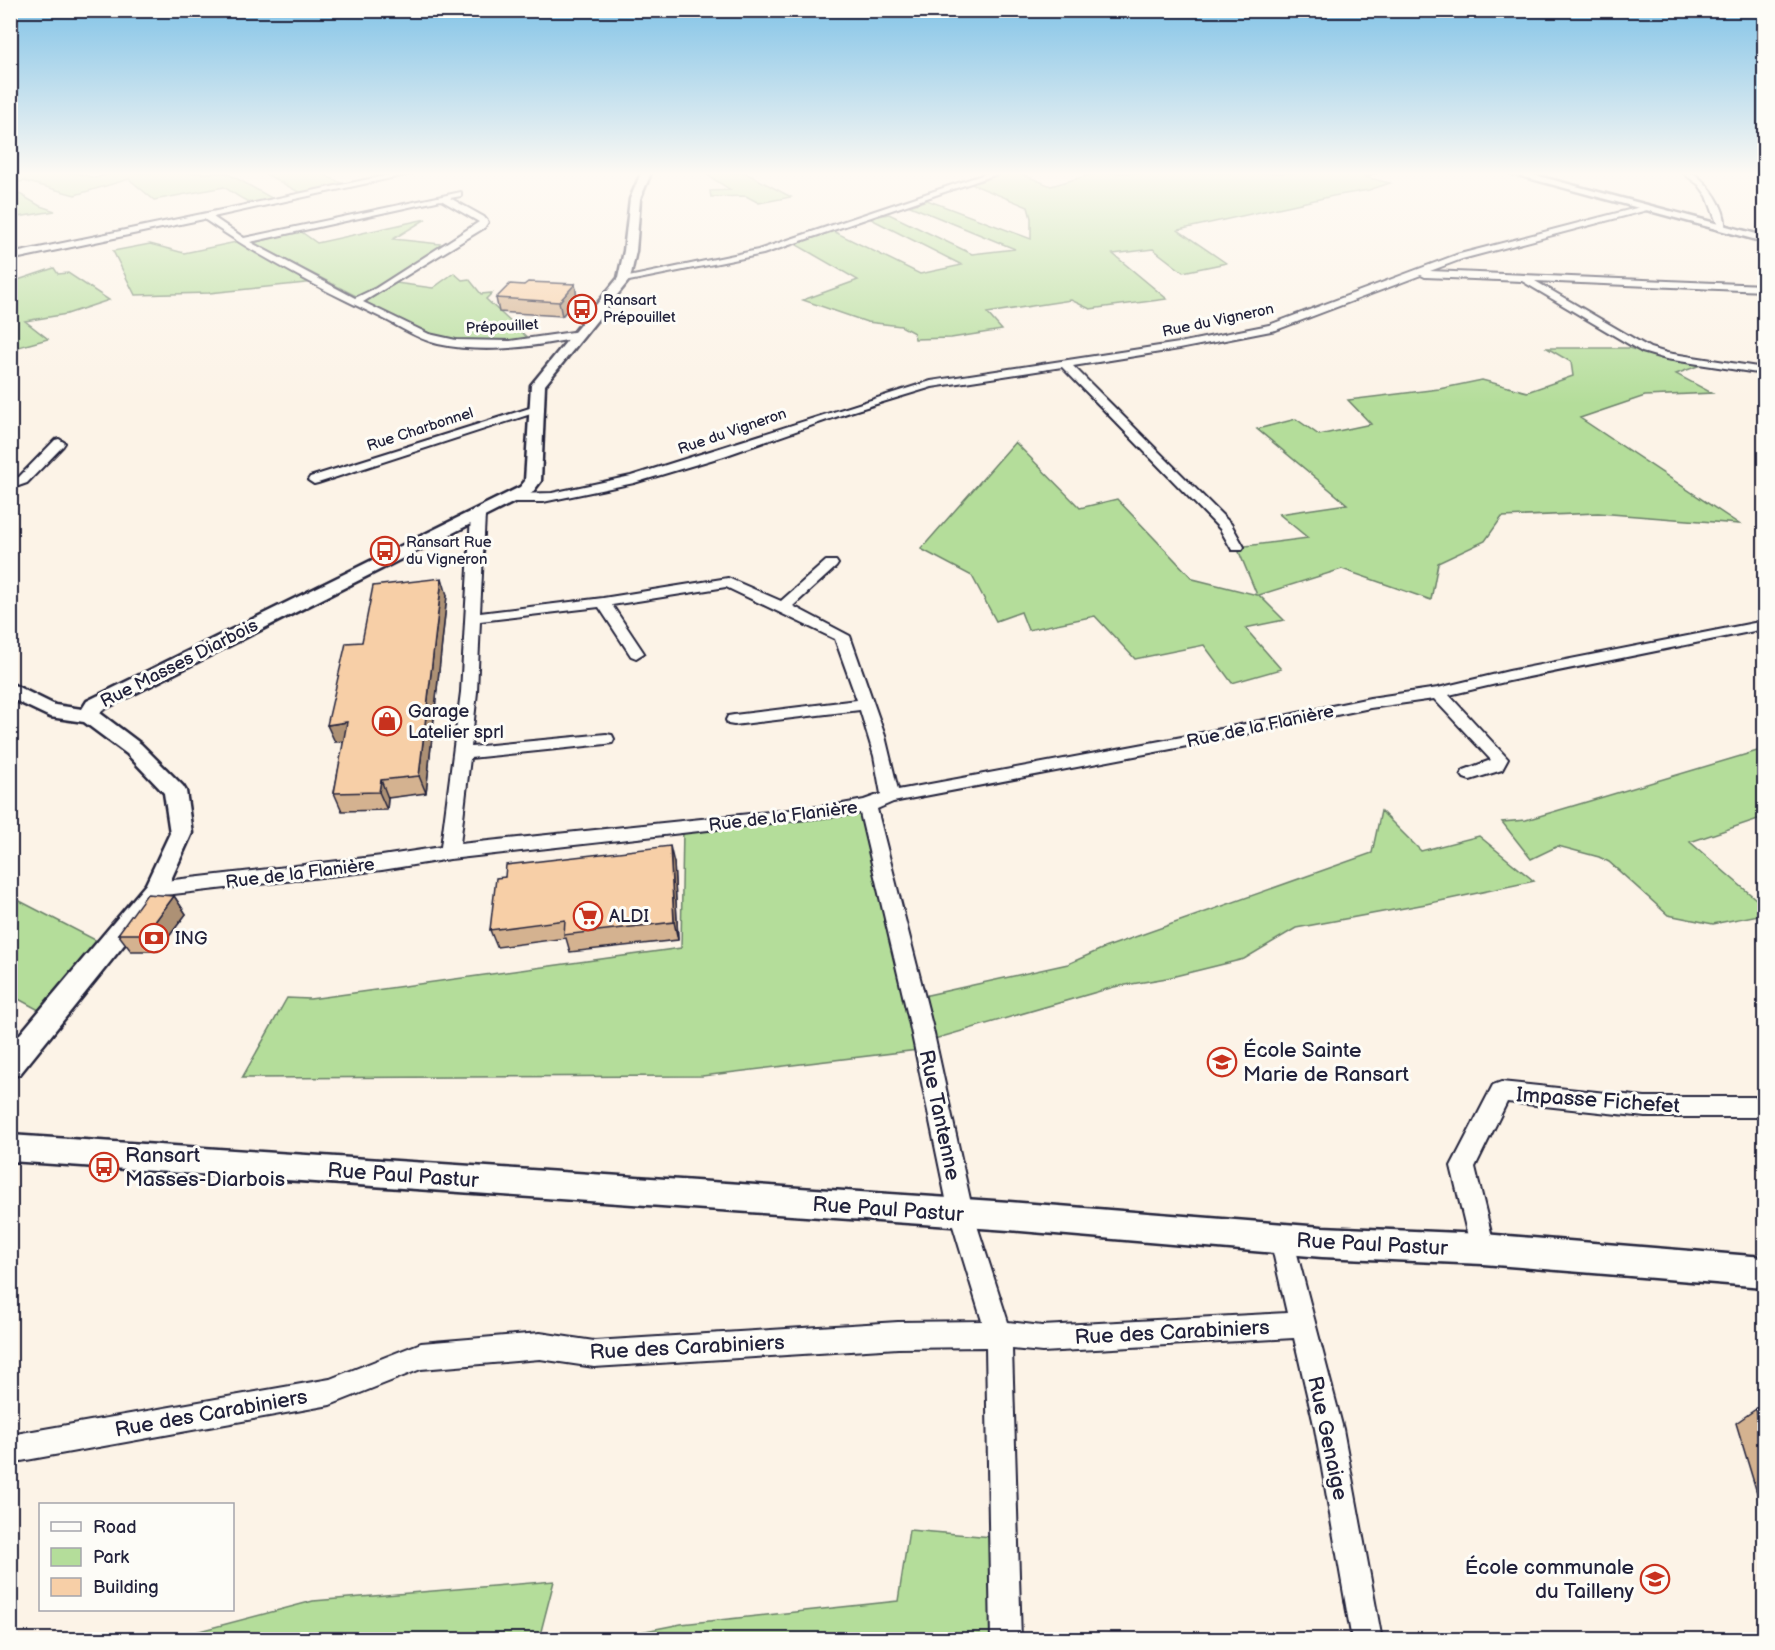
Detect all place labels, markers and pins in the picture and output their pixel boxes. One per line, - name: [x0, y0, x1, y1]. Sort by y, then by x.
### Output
- place label: Ransart Prépouillet: [603, 291, 676, 327]
- bus stop icon: Ransart Prépouillet: [566, 293, 598, 325]
- place label: Ransart Rue du Vigneron: [406, 533, 492, 569]
- bus stop icon: Ransart Rue du Vigneron: [369, 535, 401, 567]
- place label: Garage Latelier sprl: [408, 701, 504, 743]
- shop icon: Garage Latelier sprl: [371, 705, 403, 737]
- supermarket icon: ALDI: [572, 900, 604, 932]
- place label: ALDI: [609, 906, 649, 927]
- bank icon: ING: [138, 922, 170, 954]
- place label: ING: [175, 928, 208, 949]
- place label: École Sainte Marie de Ransart: [1243, 1038, 1410, 1087]
- school or university icon: École Sainte Marie de Ransart: [1206, 1046, 1238, 1078]
- place label: Ransart Masses-Diarbois: [125, 1143, 285, 1192]
- bus stop icon: Ransart Masses-Diarbois: [88, 1151, 120, 1183]
- place label: École communale du Tailleny: [1465, 1555, 1635, 1604]
- school or university icon: École communale du Tailleny: [1639, 1563, 1671, 1595]

